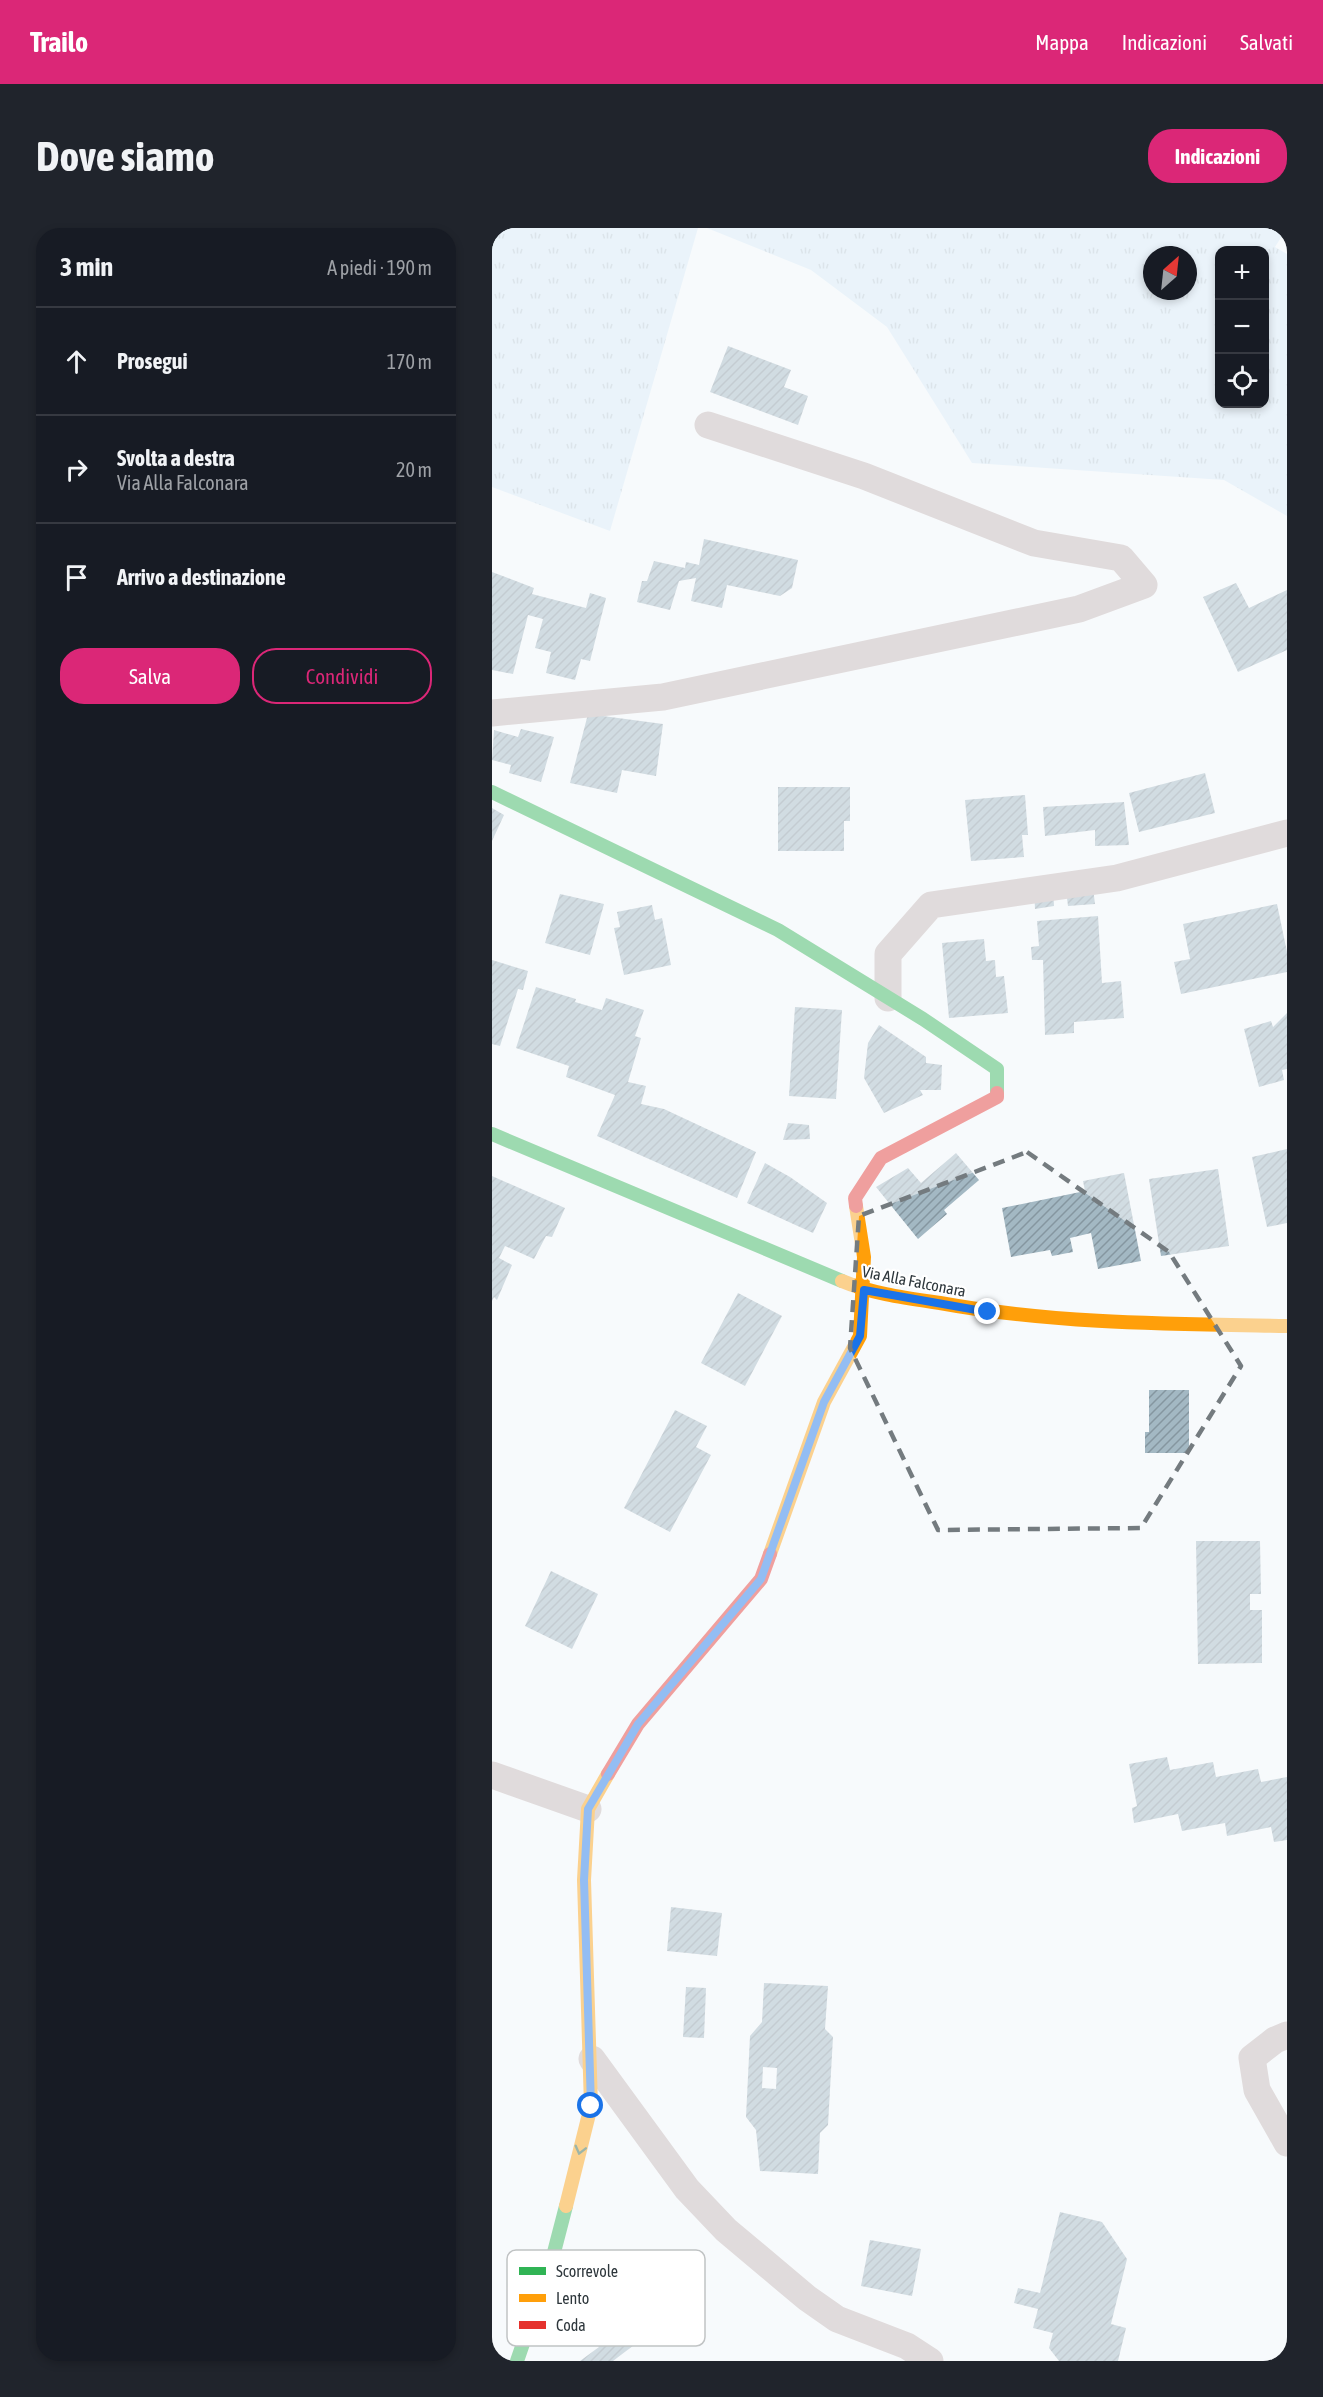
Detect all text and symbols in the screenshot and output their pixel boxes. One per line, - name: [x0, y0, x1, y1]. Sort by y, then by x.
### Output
- text: Trailo: [30, 26, 88, 58]
- text: Mappa: [1035, 30, 1089, 54]
- text: Indicazioni: [1122, 30, 1207, 54]
- text: Salvati: [1240, 30, 1293, 54]
- button: Indicazioni: [1148, 129, 1287, 183]
- text: Dove siamo: [36, 132, 215, 180]
- north arrow: [1143, 246, 1197, 300]
- map controls: [1215, 246, 1269, 408]
- button: +: [1215, 246, 1269, 300]
- text: 3 min: [60, 252, 113, 282]
- text: A piedi · 190 m: [327, 256, 432, 279]
- button: −: [1215, 300, 1269, 354]
- icon: ahead: [60, 345, 93, 378]
- text: Prosegui: [117, 348, 188, 374]
- text: 170 m: [387, 350, 432, 373]
- button: locate: [1215, 354, 1269, 408]
- text: Svolta a destra: [117, 445, 235, 471]
- icon: right: [60, 453, 93, 486]
- text: 20 m: [396, 458, 432, 481]
- text: Via Alla Falconara: [117, 471, 249, 494]
- icon: arrive: [60, 561, 93, 594]
- text: Arrivo a destinazione: [117, 564, 286, 590]
- button: Salva: [60, 648, 240, 704]
- button: Condividi: [252, 648, 432, 704]
- street label: Via Alla Falconara: [861, 1262, 967, 1300]
- route end: [974, 1298, 1000, 1324]
- route start: [577, 2092, 603, 2118]
- one-way arrow: [575, 2144, 587, 2155]
- legend: [507, 2250, 705, 2346]
- text: Scorrevole: [556, 2262, 618, 2280]
- text: Lento: [556, 2289, 589, 2307]
- text: Coda: [556, 2316, 586, 2334]

